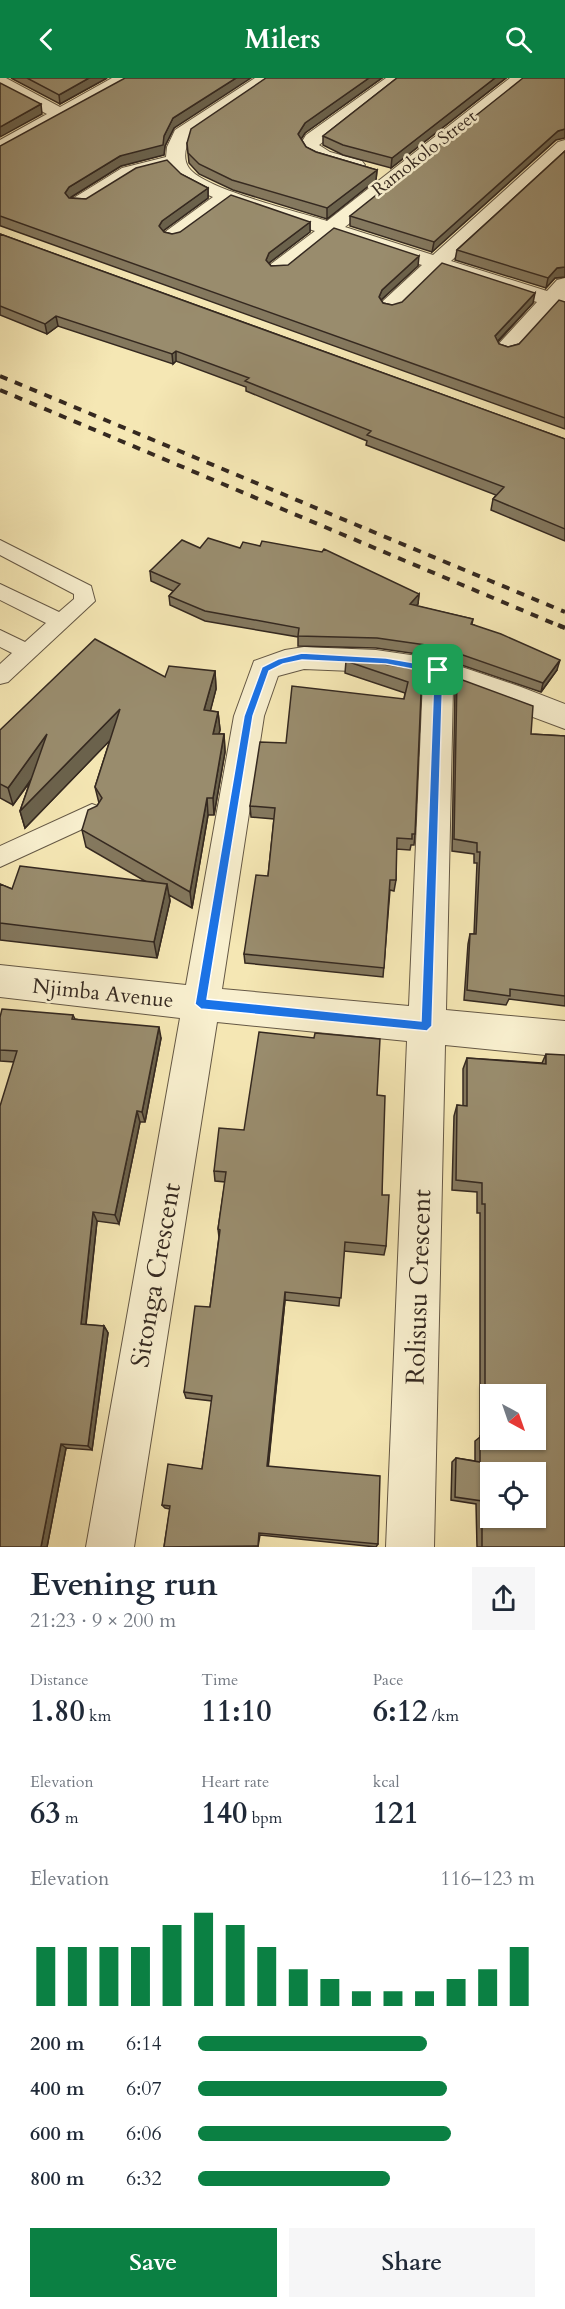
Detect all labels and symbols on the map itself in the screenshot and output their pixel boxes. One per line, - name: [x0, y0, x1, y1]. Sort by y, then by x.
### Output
- street label: Ramokolo Street: [367, 104, 482, 202]
- pin: [412, 644, 463, 695]
- street label: Njimba Avenue: [31, 972, 175, 1015]
- street label: Sitonga Crescent: [122, 1180, 189, 1370]
- street label: Rolisusu Crescent: [398, 1189, 439, 1385]
- north arrow: [480, 1384, 546, 1450]

